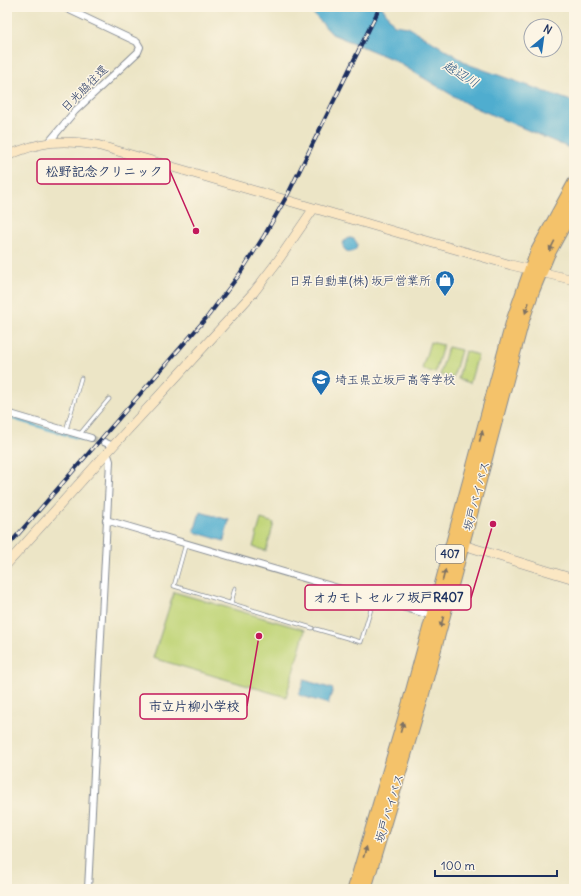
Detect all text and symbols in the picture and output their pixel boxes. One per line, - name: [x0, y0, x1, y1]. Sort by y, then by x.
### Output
- north arrow: [523, 18, 563, 58]
- text: N: [541, 21, 555, 37]
- water label: 越辺川: [439, 56, 482, 91]
- street label: 日光脇往還: [57, 61, 111, 115]
- callout: 松野記念クリニック: [37, 159, 170, 184]
- text: 松野記念クリニック: [45, 163, 163, 180]
- one-way arrow: [549, 240, 556, 252]
- shop icon: 日昇自動車(株) 坂戸営業所: [434, 269, 456, 297]
- place label: 日昇自動車(株) 坂戸営業所: [289, 273, 431, 288]
- one-way arrow: [524, 302, 530, 314]
- school or university icon: 埼玉県立坂戸高等学校: [310, 368, 332, 396]
- place label: 埼玉県立坂戸高等学校: [335, 372, 455, 387]
- one-way arrow: [478, 429, 484, 441]
- street label: 坂戸バイパス: [459, 459, 493, 533]
- road number: 407: [436, 545, 464, 563]
- one-way arrow: [441, 568, 447, 580]
- callout: オカモト セルフ坂戸R407: [305, 585, 471, 610]
- text: オカモト セルフ坂戸R407: [313, 589, 464, 606]
- one-way arrow: [439, 617, 445, 629]
- callout: 市立片柳小学校: [140, 694, 247, 719]
- text: 市立片柳小学校: [148, 698, 240, 715]
- one-way arrow: [399, 721, 405, 733]
- street label: 坂戸バイパス: [371, 771, 407, 845]
- one-way arrow: [362, 845, 368, 857]
- scale bar: [435, 852, 557, 878]
- text: 100 m: [441, 858, 475, 873]

